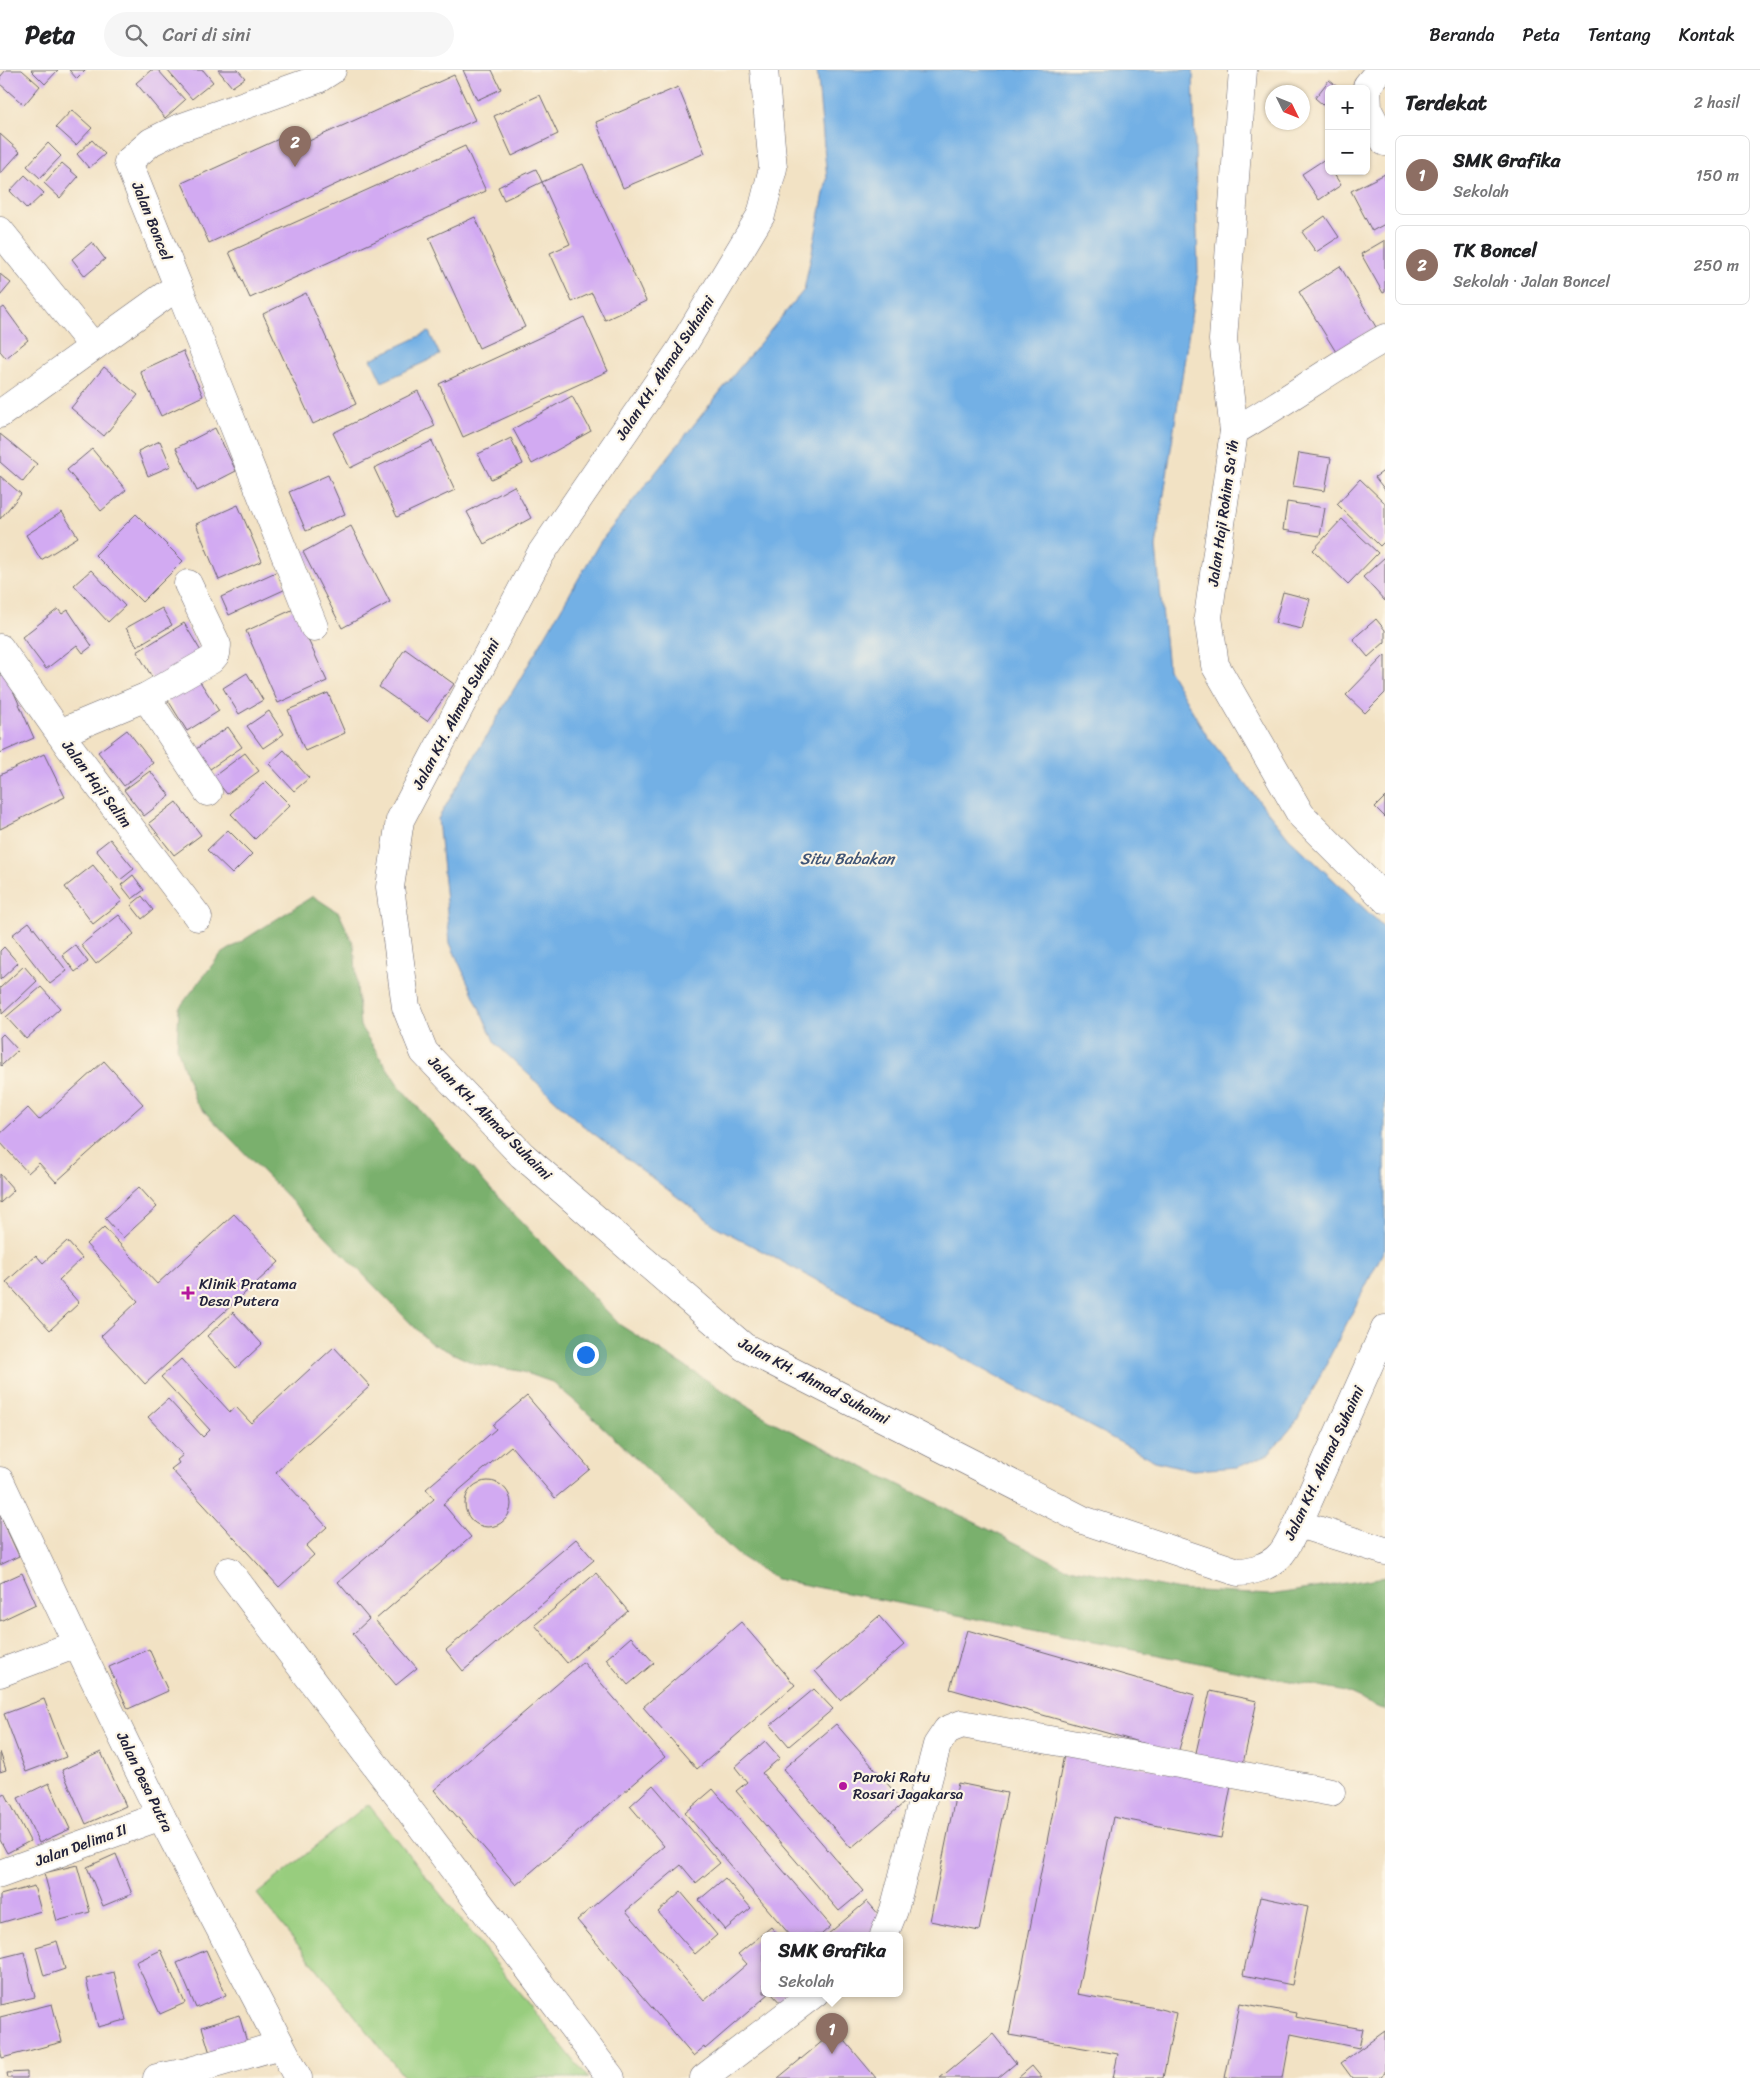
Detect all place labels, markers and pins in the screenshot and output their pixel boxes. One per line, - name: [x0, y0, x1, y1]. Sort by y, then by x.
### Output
- pin: 2: [279, 126, 311, 167]
- place label: Klinik Pratama Desa Putera: [199, 1271, 297, 1314]
- marker: Klinik Pratama Desa Putera: [181, 1286, 195, 1300]
- place label: Paroki Ratu Rosari Jagakarsa: [853, 1764, 964, 1807]
- marker: Paroki Ratu Rosari Jagakarsa: [837, 1780, 849, 1792]
- pin: 1: [816, 2013, 848, 2054]

